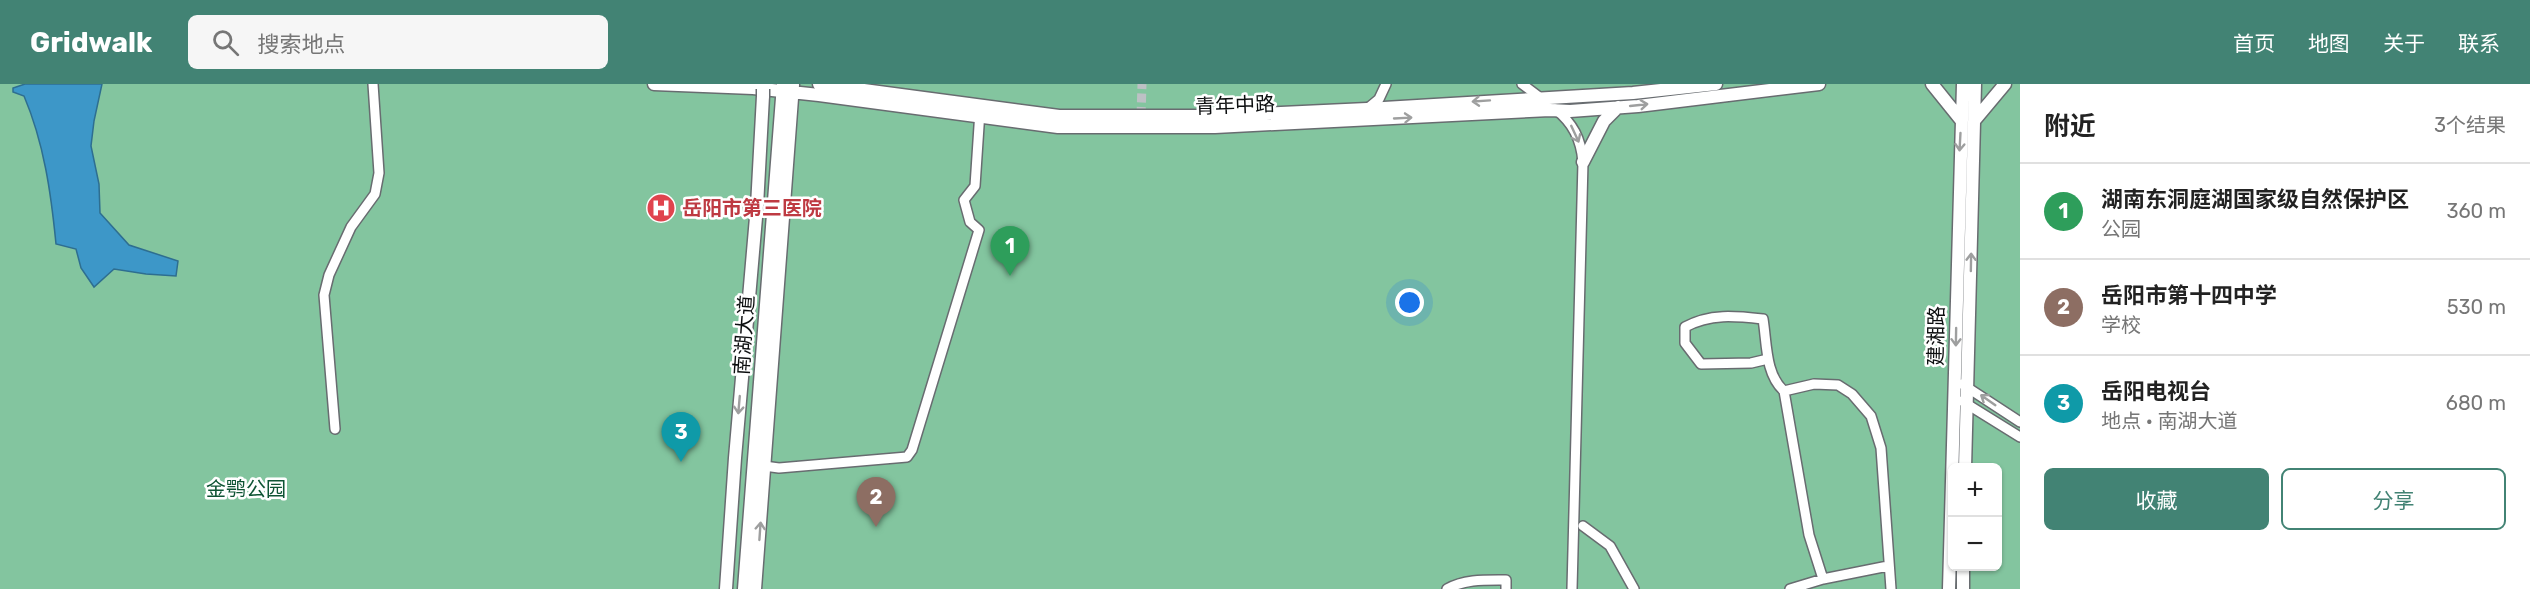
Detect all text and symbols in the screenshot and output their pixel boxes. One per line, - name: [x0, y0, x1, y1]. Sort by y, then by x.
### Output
- search box: [188, 15, 608, 69]
- text: Gridwalk: [30, 26, 152, 59]
- icon: search: [209, 26, 242, 59]
- text: 搜索地点: [257, 31, 345, 58]
- text: 首页: [2233, 31, 2275, 56]
- text: 地图: [2308, 31, 2350, 56]
- text: 关于: [2383, 31, 2425, 56]
- text: 联系: [2458, 31, 2500, 56]
- street label: 青年中路: [1195, 92, 1275, 118]
- one-way arrow: [1472, 96, 1492, 107]
- one-way arrow: [1629, 99, 1649, 110]
- text: 附近: [2044, 111, 2096, 142]
- one-way arrow: [1392, 112, 1412, 123]
- text: 3个结果: [2434, 113, 2506, 137]
- one-way arrow: [1570, 124, 1582, 142]
- one-way arrow: [1955, 132, 1966, 152]
- text: 湖南东洞庭湖国家级自然保护区: [2101, 186, 2409, 213]
- hospital icon: 岳阳市第三医院: [645, 192, 677, 224]
- place label: 岳阳市第三医院: [682, 196, 822, 220]
- text: 1: [2059, 199, 2068, 223]
- text: 360 m: [2447, 199, 2506, 223]
- text: 公园: [2101, 217, 2141, 241]
- pin: 1: [990, 226, 1030, 276]
- one-way arrow: [1965, 253, 1976, 273]
- text: 岳阳市第十四中学: [2101, 282, 2277, 309]
- your location: [1395, 288, 1424, 317]
- street label: 南湖大道: [729, 294, 759, 376]
- text: 2: [2057, 295, 2070, 319]
- text: 530 m: [2447, 295, 2506, 319]
- street label: 建湘路: [1923, 306, 1949, 366]
- text: 学校: [2101, 313, 2141, 337]
- one-way arrow: [1950, 327, 1962, 347]
- text: 岳阳电视台: [2101, 378, 2211, 405]
- text: 3: [2057, 391, 2070, 415]
- text: 680 m: [2446, 391, 2506, 415]
- one-way arrow: [1981, 394, 1997, 406]
- one-way arrow: [733, 395, 744, 415]
- text: 地点 · 南湖大道: [2101, 409, 2237, 433]
- pin: 3: [662, 412, 700, 462]
- map controls: [1948, 463, 2002, 571]
- button: +: [1948, 463, 2002, 517]
- button: 收藏: [2044, 468, 2269, 530]
- button: 分享: [2281, 468, 2506, 530]
- park label: 金鹗公园: [206, 477, 286, 501]
- pin: 2: [856, 478, 896, 527]
- button: −: [1948, 517, 2002, 571]
- one-way arrow: [754, 521, 765, 541]

